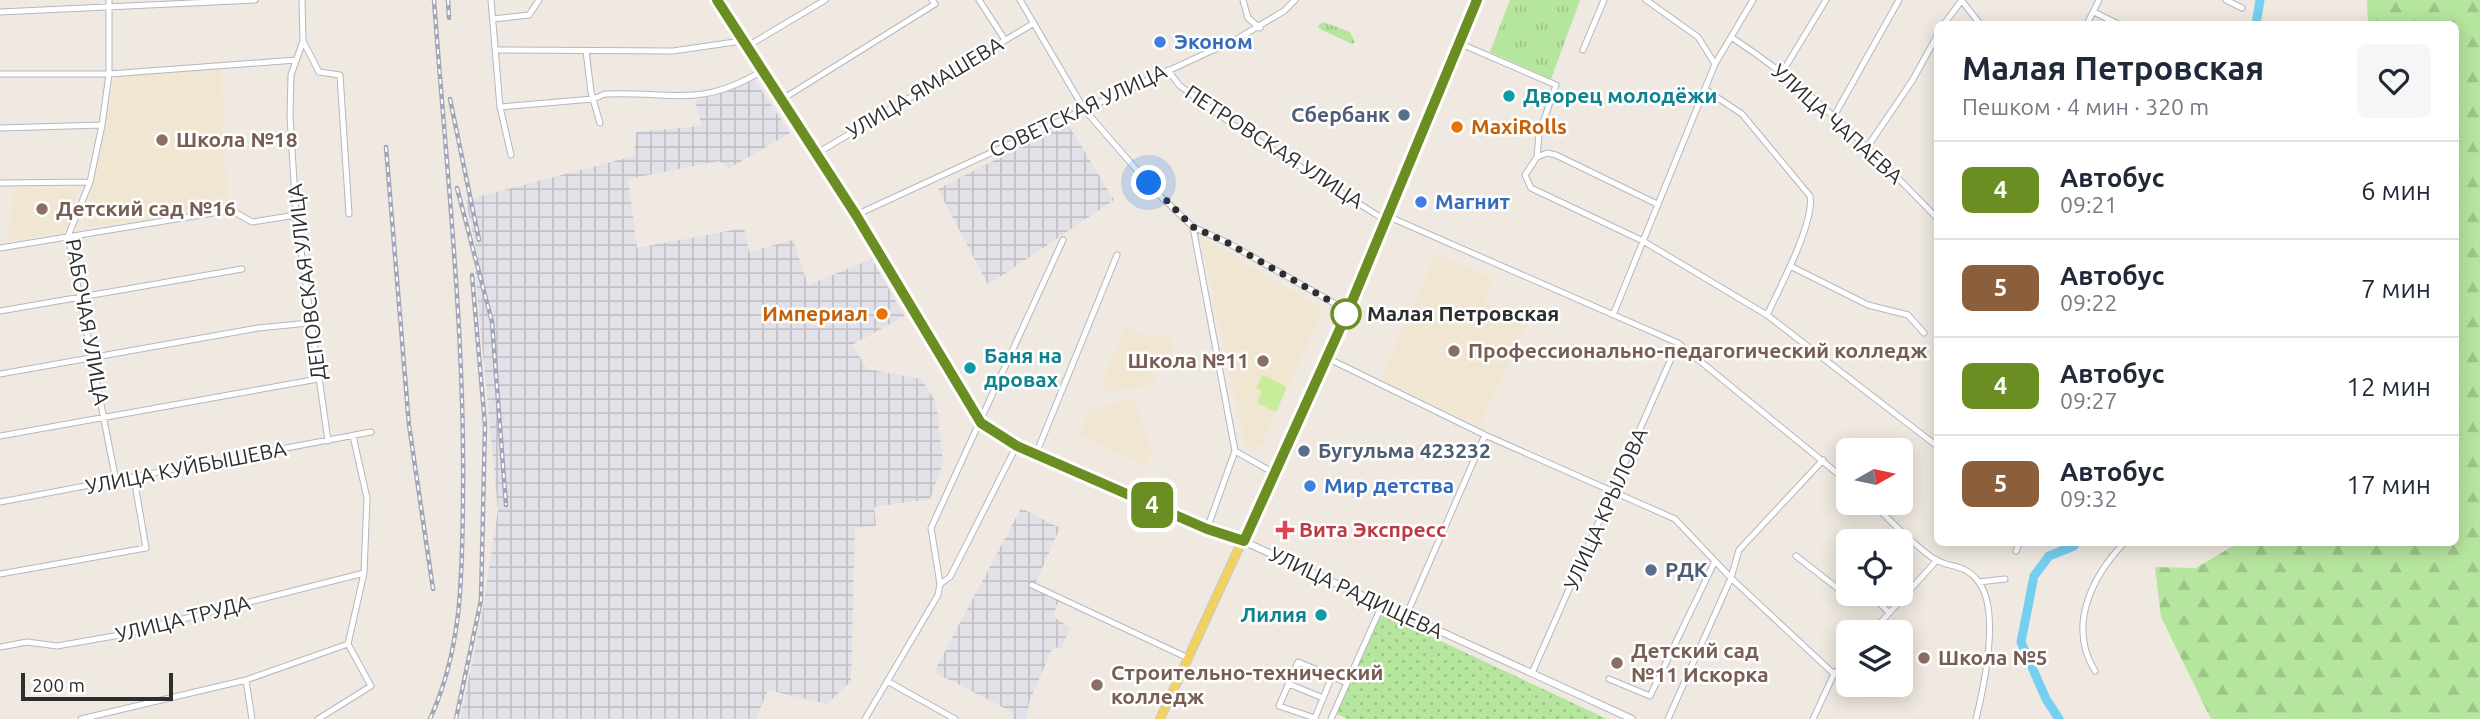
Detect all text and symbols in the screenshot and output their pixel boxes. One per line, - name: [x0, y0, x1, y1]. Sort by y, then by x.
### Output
- place label: Эконом: [1174, 29, 1253, 53]
- street label: УЛИЦА ЯМАШЕВА: [842, 31, 1007, 143]
- marker: Эконом: [1152, 34, 1168, 50]
- button: heart: [2357, 44, 2431, 118]
- text: Малая Петровская: [1962, 49, 2264, 86]
- street label: СОВЕТСКАЯ УЛИЦА: [985, 58, 1170, 162]
- street label: УЛИЦА ЧАПАЕВА: [1767, 58, 1908, 188]
- street label: ПЕТРОВСКАЯ УЛИЦА: [1181, 80, 1368, 213]
- place label: Дворец молодёжи: [1523, 83, 1717, 107]
- marker: Дворец молодёжи: [1501, 88, 1517, 104]
- text: Пешком · 4 мин · 320 m: [1962, 94, 2209, 119]
- place label: Сбербанк: [1291, 102, 1390, 126]
- marker: Сбербанк: [1396, 107, 1412, 123]
- place label: MaxiRolls: [1471, 114, 1567, 138]
- marker: MaxiRolls: [1449, 119, 1465, 135]
- place label: Школа №18: [176, 127, 298, 151]
- marker: Школа №18: [154, 132, 170, 148]
- text: Автобус: [2060, 163, 2164, 192]
- your location: [1131, 165, 1166, 200]
- text: 4: [1994, 176, 2007, 203]
- text: 6 мин: [2361, 176, 2431, 205]
- street label: ДЕПОВСКАЯ УЛИЦА: [282, 182, 330, 382]
- place label: Магнит: [1435, 189, 1511, 213]
- text: 09:21: [2060, 192, 2118, 217]
- marker: Магнит: [1413, 194, 1429, 210]
- place label: Детский сад №16: [56, 196, 236, 220]
- marker: Детский сад №16: [34, 201, 50, 217]
- street label: РАБОЧАЯ УЛИЦА: [62, 237, 115, 407]
- text: Автобус: [2060, 261, 2164, 290]
- text: 5: [1994, 274, 2007, 301]
- text: 7 мин: [2361, 274, 2431, 303]
- text: 09:22: [2060, 290, 2118, 315]
- marker: Малая Петровская: [1331, 299, 1361, 329]
- place label: Империал: [762, 301, 868, 325]
- place label: Малая Петровская: [1367, 301, 1559, 325]
- marker: Империал: [874, 306, 890, 322]
- place label: Профессионально-педагогический колледж: [1468, 338, 1928, 362]
- place label: Баня на дровах: [984, 343, 1062, 391]
- marker: Профессионально-педагогический колледж: [1446, 343, 1462, 359]
- place label: Школа №11: [1127, 348, 1249, 372]
- marker: Школа №11: [1255, 353, 1271, 369]
- text: Автобус: [2060, 359, 2164, 388]
- marker: Баня на дровах: [962, 360, 978, 376]
- text: 4: [1994, 372, 2007, 399]
- text: 12 мин: [2346, 372, 2431, 401]
- text: 09:27: [2060, 388, 2118, 413]
- street label: УЛИЦА КРЫЛОВА: [1559, 424, 1652, 593]
- street label: УЛИЦА КУЙБЫШЕВА: [83, 436, 288, 498]
- place label: Бугульма 423232: [1318, 438, 1491, 462]
- north arrow: [1836, 438, 1913, 514]
- map controls: [1836, 438, 1913, 697]
- marker: Бугульма 423232: [1296, 443, 1312, 459]
- text: Автобус: [2060, 457, 2164, 486]
- text: 5: [1994, 470, 2007, 497]
- text: 17 мин: [2346, 470, 2431, 499]
- place label: Мир детства: [1324, 473, 1454, 497]
- marker: Мир детства: [1302, 478, 1318, 494]
- line badge: 4: [1129, 482, 1175, 528]
- text: 09:32: [2060, 486, 2118, 511]
- text: 4: [1145, 491, 1159, 518]
- place label: Вита Экспресс: [1299, 517, 1446, 541]
- marker: Вита Экспресс: [1277, 522, 1293, 538]
- button: locate: [1836, 529, 1913, 606]
- street label: УЛИЦА РАДИЩЕВА: [1266, 541, 1447, 643]
- place label: РДК: [1665, 557, 1708, 581]
- marker: РДК: [1643, 562, 1659, 578]
- street label: УЛИЦА ТРУДА: [113, 590, 253, 646]
- place label: Лилия: [1240, 602, 1307, 626]
- marker: Лилия: [1313, 607, 1329, 623]
- button: layers: [1836, 620, 1913, 697]
- place label: Детский сад №11 Искорка: [1631, 638, 1769, 686]
- place label: Школа №5: [1938, 645, 2048, 669]
- marker: Школа №5: [1916, 650, 1932, 666]
- marker: Детский сад №11 Искорка: [1609, 655, 1625, 671]
- place label: Строительно-технический колледж: [1111, 660, 1383, 708]
- scale bar: [21, 670, 173, 702]
- text: 200 m: [32, 674, 85, 696]
- marker: Строительно-технический колледж: [1089, 677, 1105, 693]

